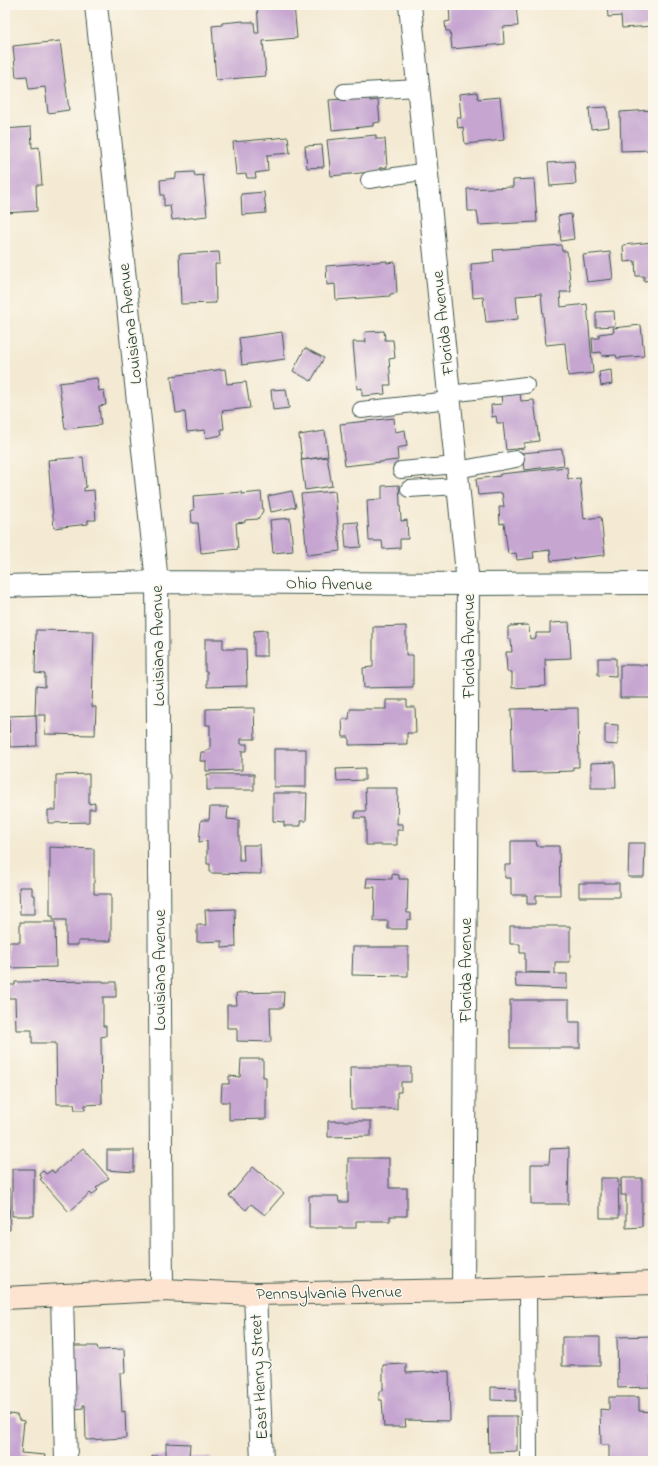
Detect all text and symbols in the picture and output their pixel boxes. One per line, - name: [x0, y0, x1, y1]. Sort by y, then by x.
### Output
- street label: Louisiana Avenue: [112, 262, 149, 386]
- street label: Florida Avenue: [426, 269, 462, 377]
- street label: Ohio Avenue: [286, 571, 373, 598]
- street label: Louisiana Avenue: [145, 585, 172, 707]
- street label: Florida Avenue: [457, 593, 482, 699]
- street label: Louisiana Avenue: [148, 909, 173, 1031]
- street label: Florida Avenue: [454, 917, 479, 1023]
- street label: Pennsylvania Avenue: [256, 1280, 402, 1308]
- street label: East Henry Street: [244, 1313, 276, 1440]

